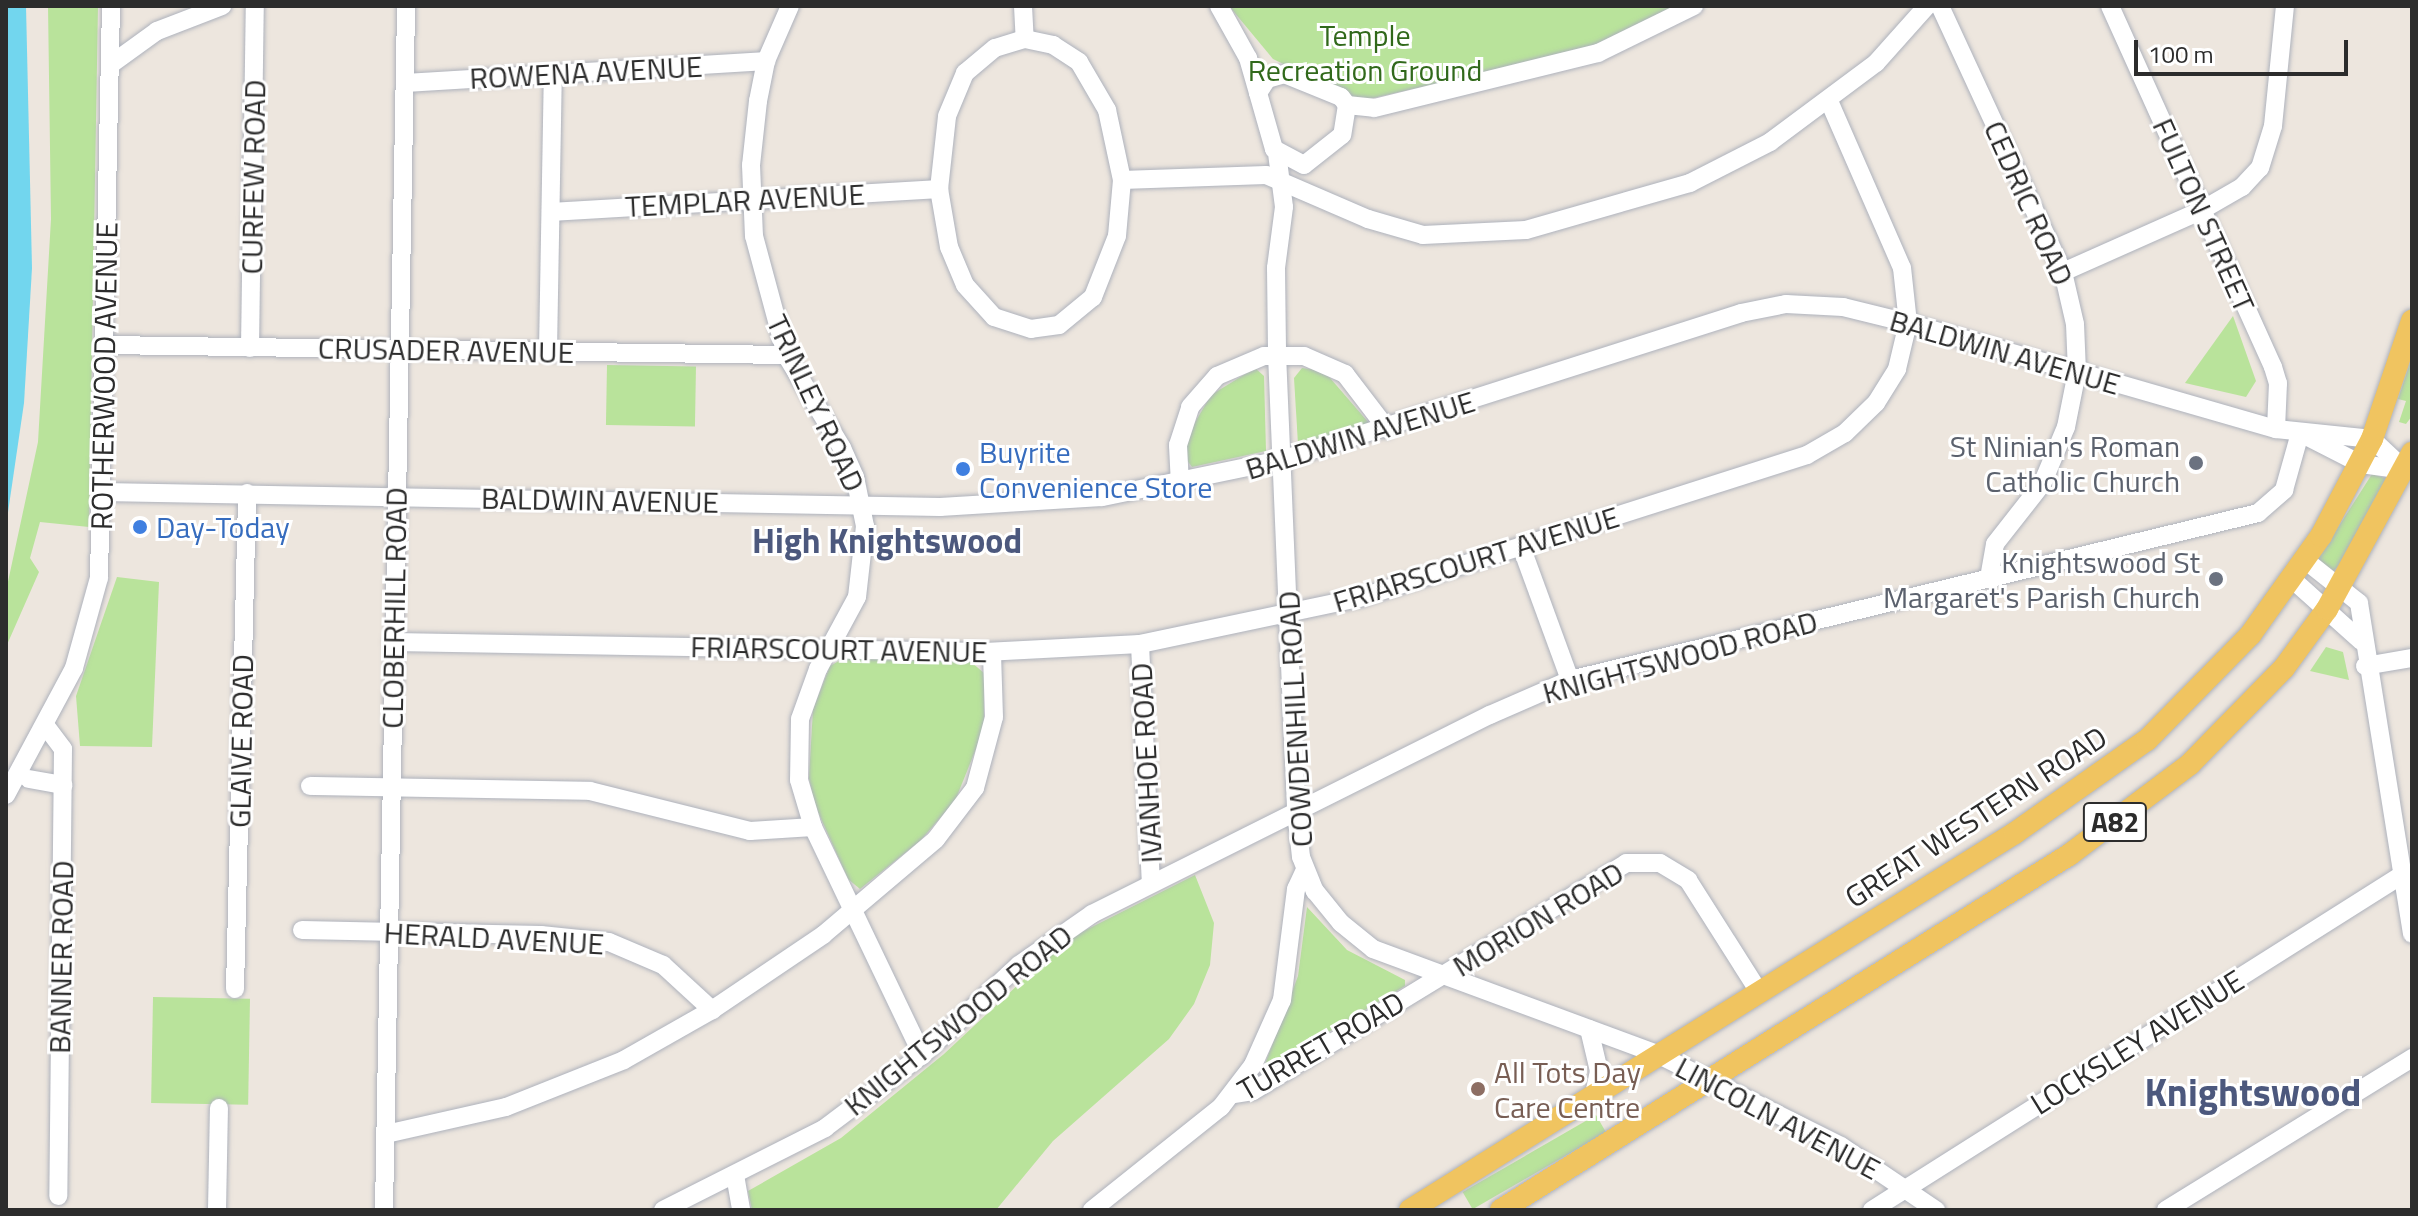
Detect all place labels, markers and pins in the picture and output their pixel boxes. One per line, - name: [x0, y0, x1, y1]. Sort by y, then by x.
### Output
- place label: St Ninian's Roman Catholic Church: [1950, 428, 2180, 498]
- place label: Buyrite Convenience Store: [979, 434, 1212, 504]
- marker: St Ninian's Roman Catholic Church: [2187, 454, 2205, 472]
- marker: Buyrite Convenience Store: [954, 460, 972, 478]
- place label: Day-Today: [156, 509, 290, 545]
- marker: Day-Today: [131, 518, 149, 536]
- place label: Knightswood St Margaret's Parish Church: [1883, 544, 2200, 614]
- marker: Knightswood St Margaret's Parish Church: [2207, 570, 2225, 588]
- place label: All Tots Day Care Centre: [1494, 1054, 1641, 1124]
- marker: All Tots Day Care Centre: [1469, 1080, 1487, 1098]

